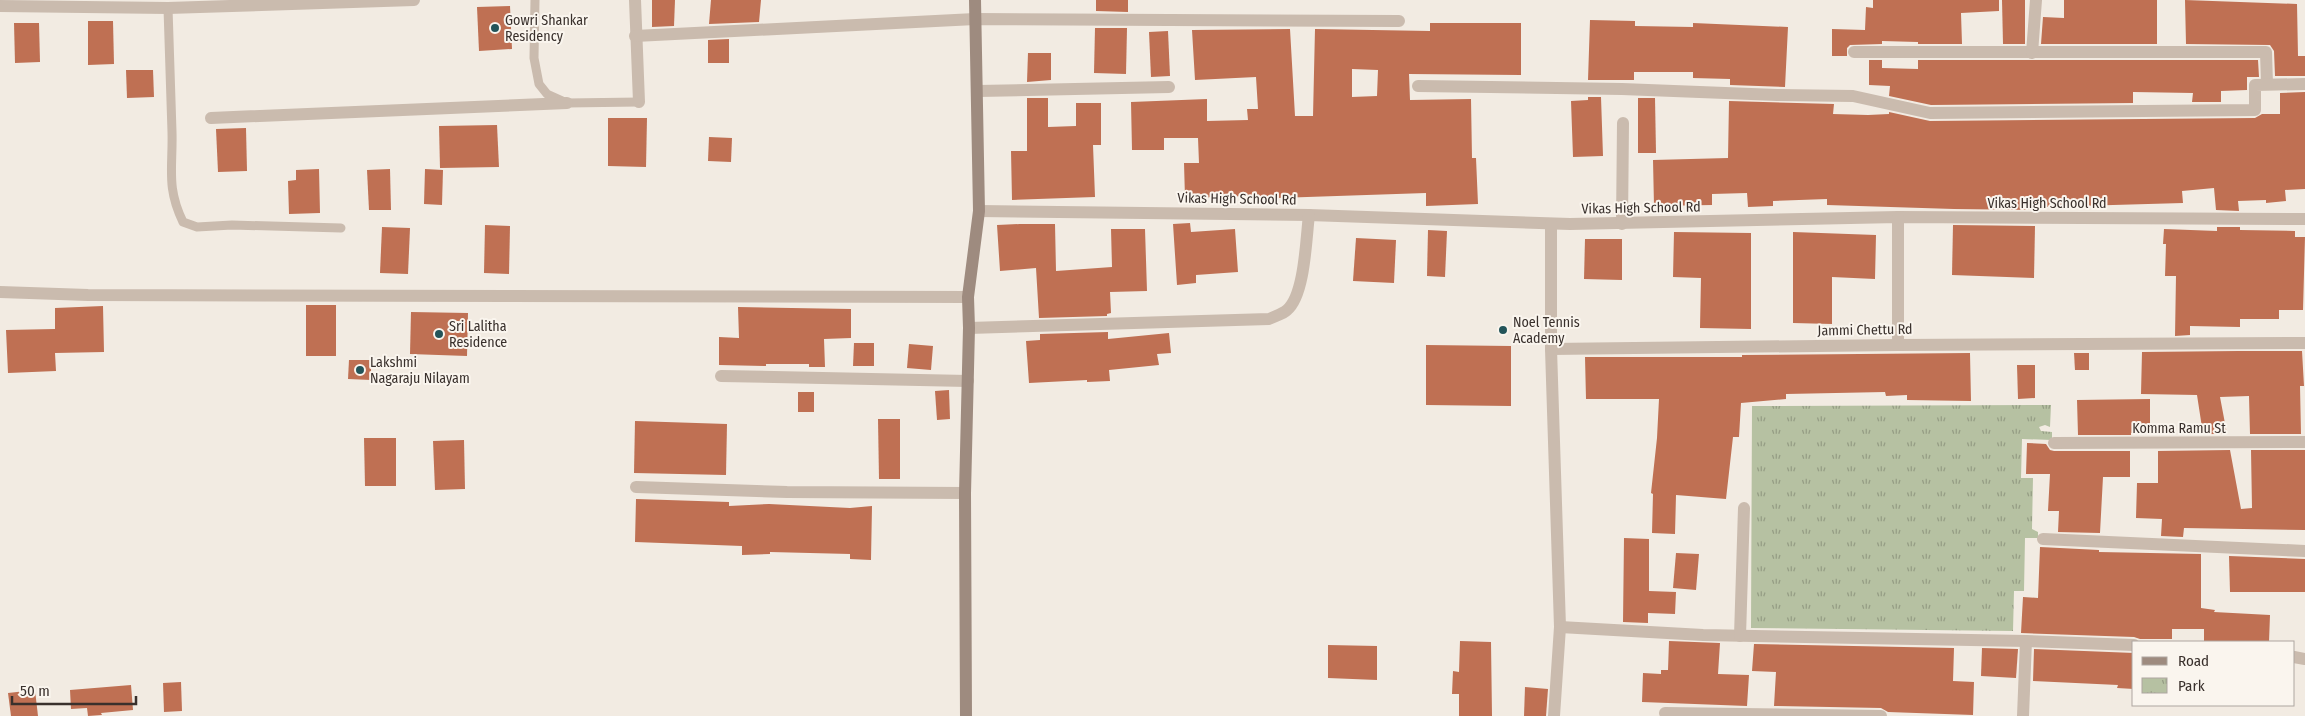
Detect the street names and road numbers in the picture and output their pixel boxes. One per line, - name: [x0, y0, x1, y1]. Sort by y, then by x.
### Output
- street label: Vikas High School Rd: [1177, 189, 1297, 209]
- street label: Vikas High School Rd: [1987, 195, 2107, 212]
- street label: Vikas High School Rd: [1581, 198, 1701, 218]
- street label: Jammi Chettu Rd: [1817, 321, 1913, 339]
- street label: Komma Ramu St: [2132, 420, 2226, 437]

